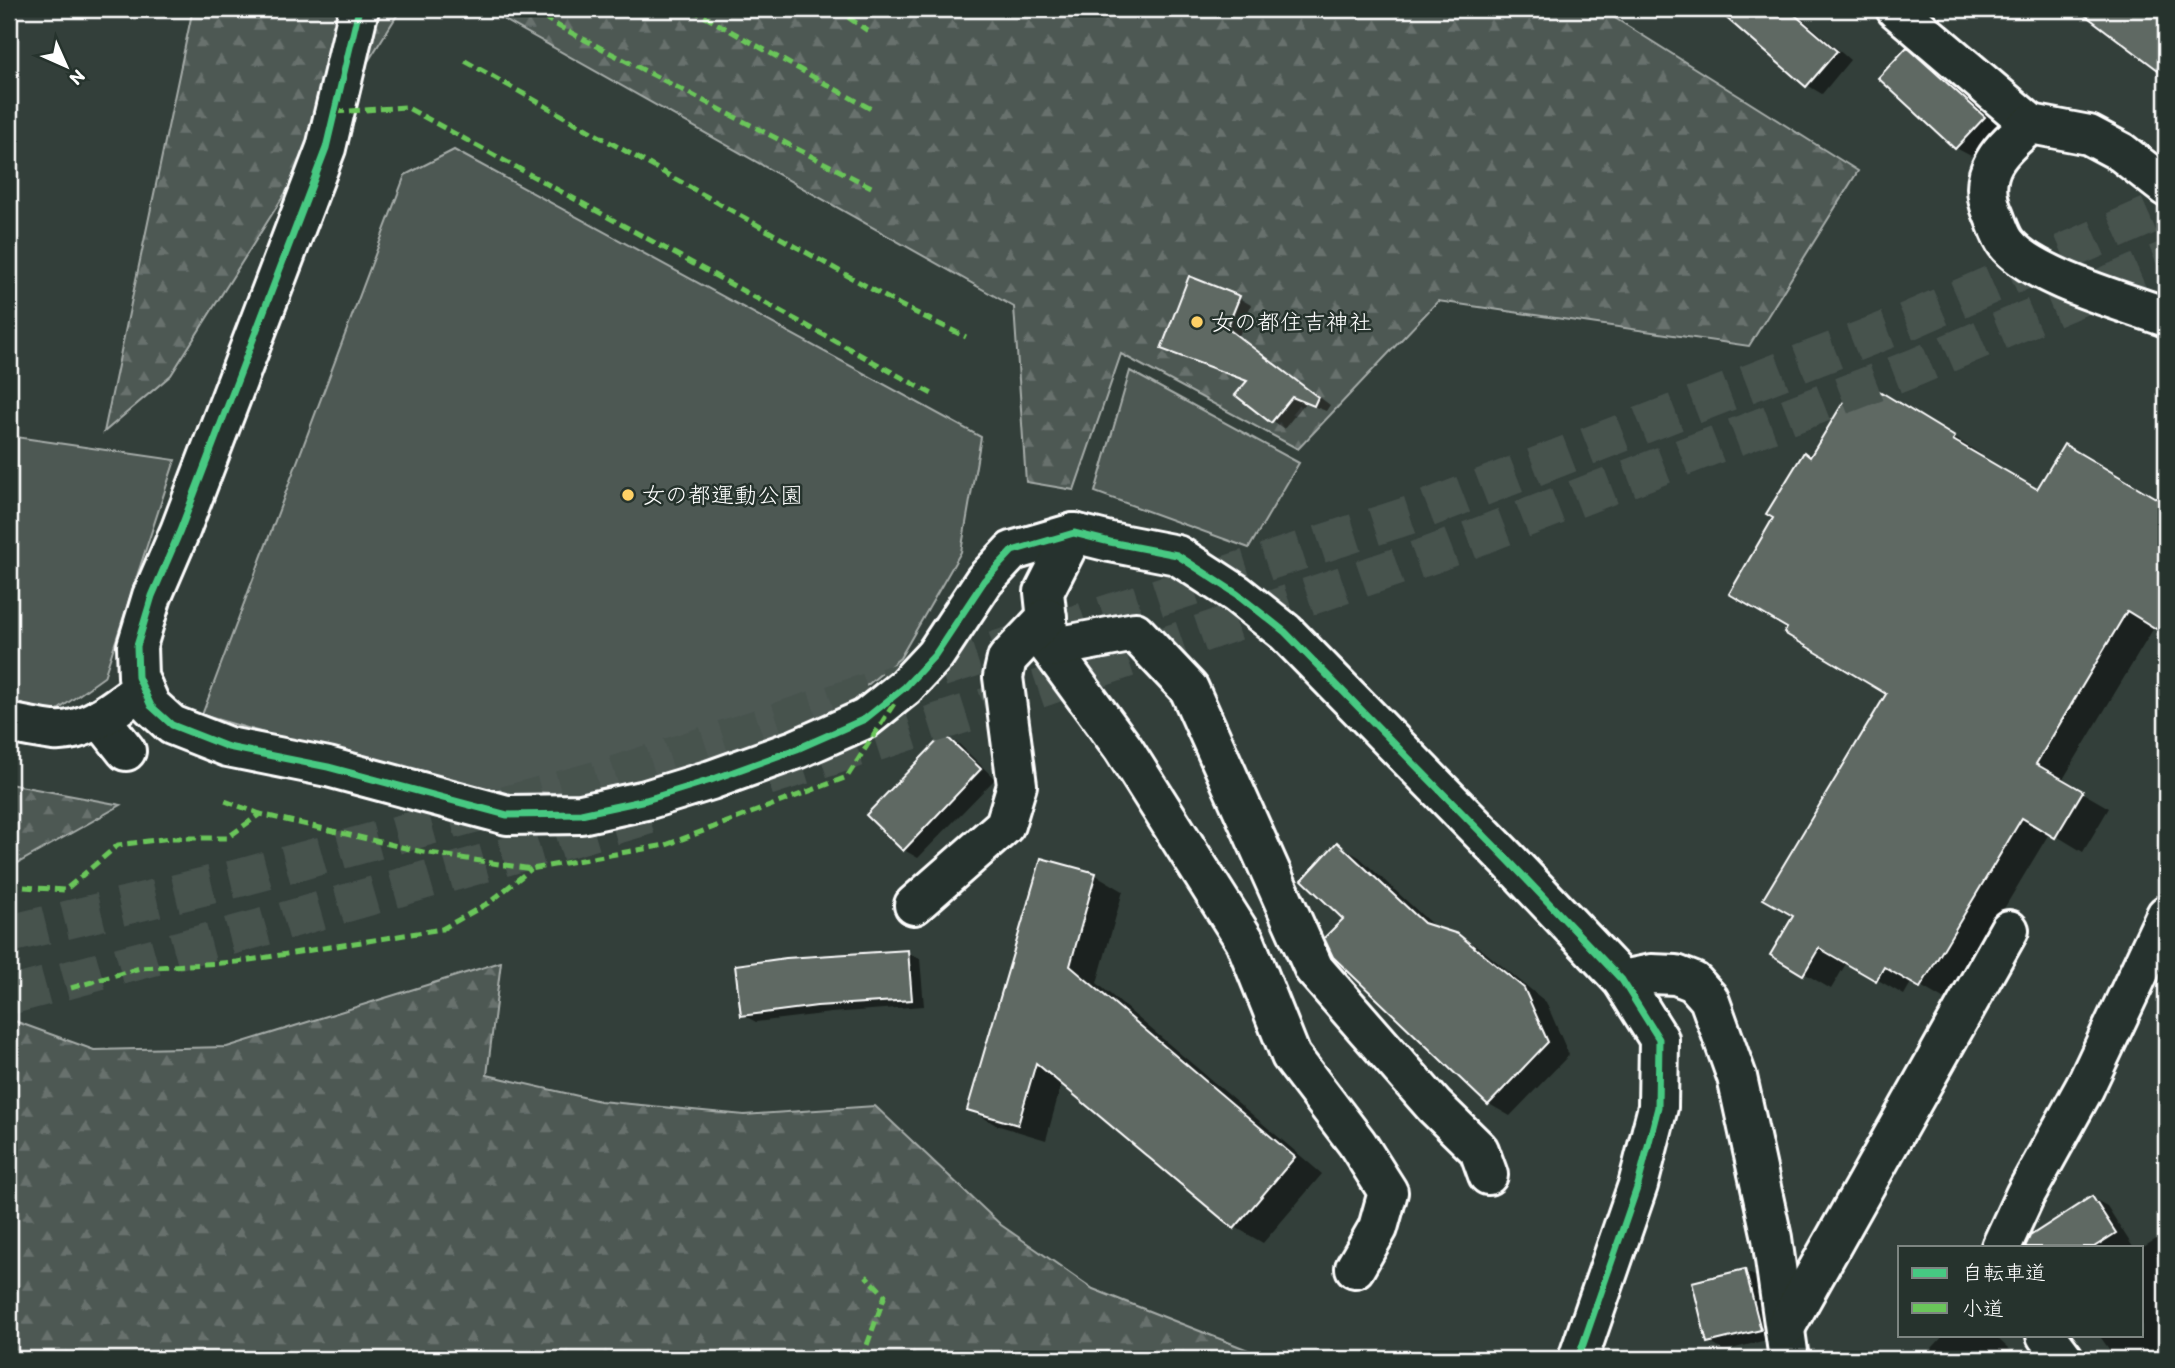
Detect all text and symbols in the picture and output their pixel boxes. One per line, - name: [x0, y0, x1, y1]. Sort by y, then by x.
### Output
- north arrow: [32, 32, 102, 102]
- text: N: [65, 65, 90, 90]
- place label: 女の都住吉神社: [1211, 308, 1372, 336]
- marker: 女の都住吉神社: [1189, 314, 1205, 330]
- place label: 女の都運動公園: [642, 481, 803, 509]
- marker: 女の都運動公園: [620, 487, 636, 503]
- legend: [1898, 1246, 2144, 1336]
- text: 自転車道: [1962, 1260, 2046, 1285]
- text: 小道: [1962, 1296, 2004, 1321]

